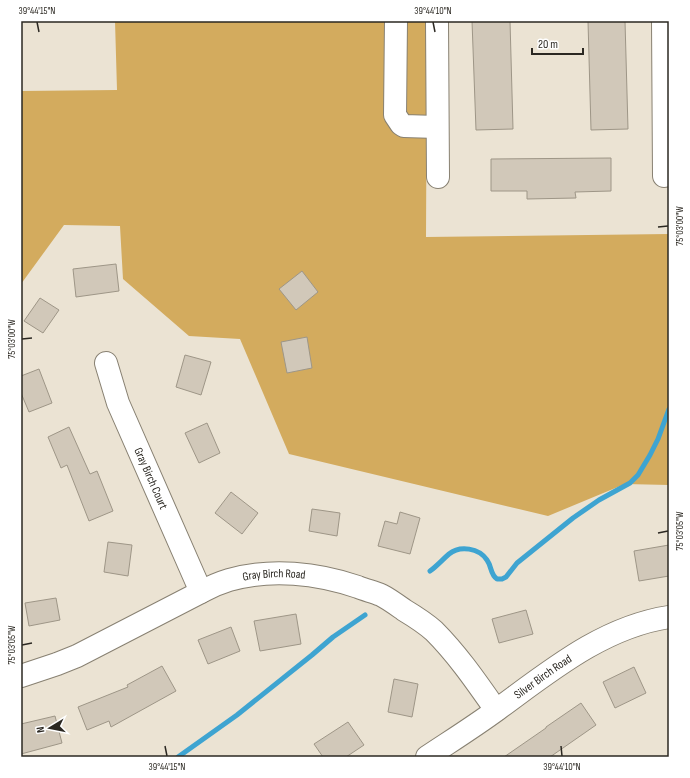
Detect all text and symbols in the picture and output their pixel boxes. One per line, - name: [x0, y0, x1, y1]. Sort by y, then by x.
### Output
- text: 39°44'15"N: [19, 5, 55, 17]
- text: 39°44'10"N: [414, 5, 452, 17]
- scale bar: [532, 30, 583, 56]
- text: 20 m: [538, 37, 558, 52]
- text: 75°03'00"W: [674, 206, 686, 246]
- text: 75°03'00"W: [6, 319, 18, 359]
- street label: Gray Birch Court: [131, 445, 171, 512]
- text: 75°03'05"W: [674, 511, 686, 551]
- street label: Gray Birch Road: [241, 566, 306, 584]
- text: 75°03'05"W: [6, 625, 18, 665]
- street label: Silver Birch Road: [511, 651, 574, 702]
- north arrow: [30, 708, 70, 748]
- text: N: [34, 726, 48, 734]
- text: 39°44'15"N: [149, 761, 185, 773]
- text: 39°44'10"N: [543, 761, 581, 773]

